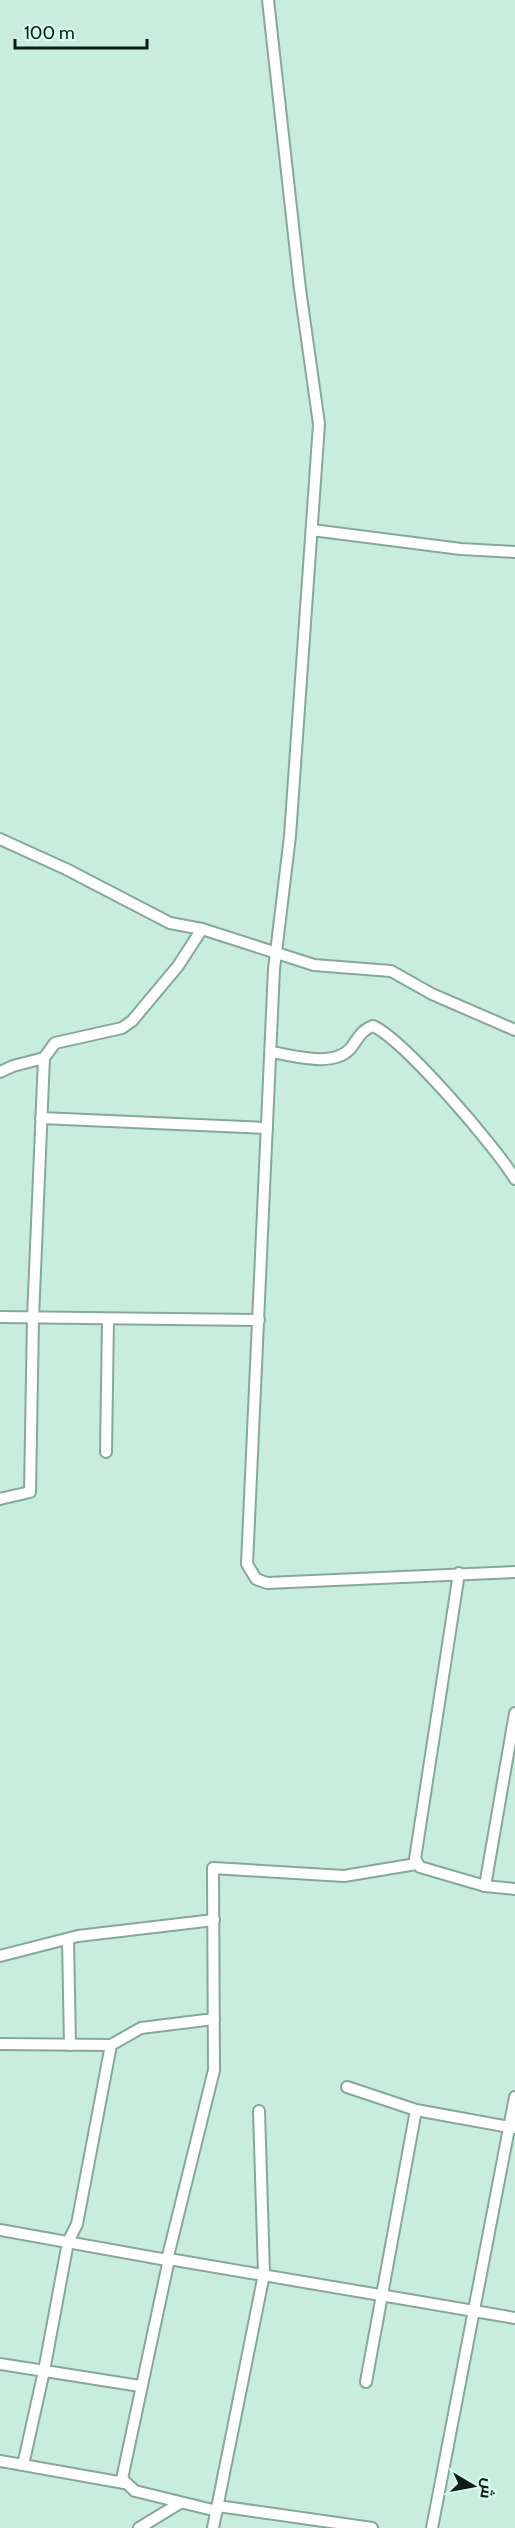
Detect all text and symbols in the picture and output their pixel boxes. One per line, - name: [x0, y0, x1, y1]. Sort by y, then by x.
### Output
- scale bar: [15, 12, 147, 50]
- text: 100 m: [24, 22, 75, 44]
- north arrow: [443, 2456, 503, 2516]
- text: ش: [476, 2477, 498, 2500]

